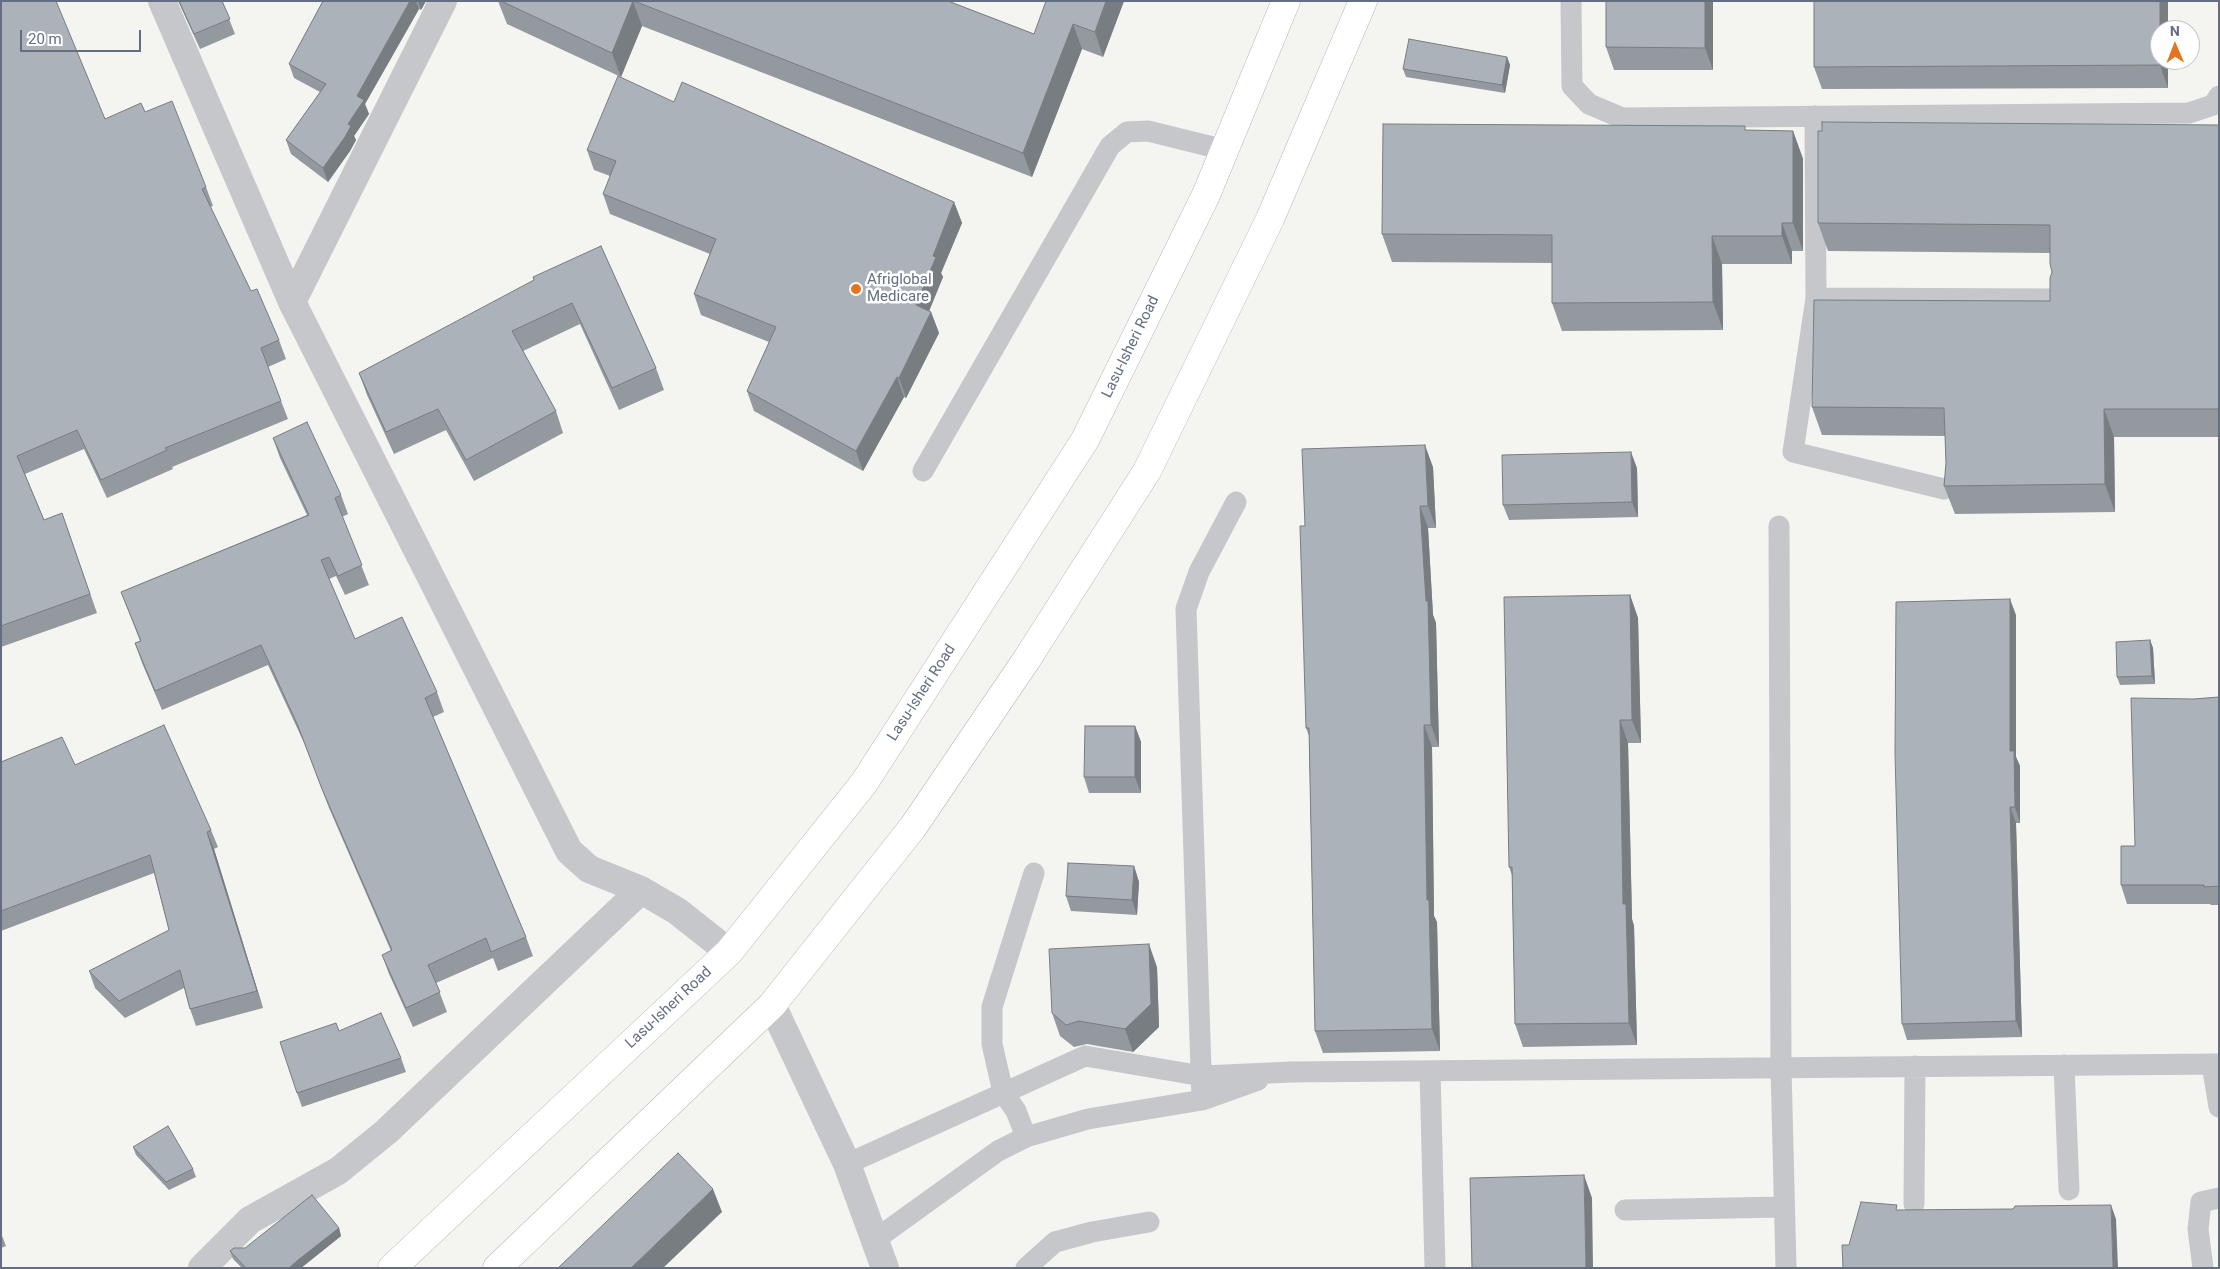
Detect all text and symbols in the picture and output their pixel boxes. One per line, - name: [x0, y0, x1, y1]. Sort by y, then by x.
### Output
- scale bar: [22, 20, 144, 52]
- north arrow: [2150, 20, 2200, 70]
- text: N: [2170, 23, 2180, 39]
- text: 20 m: [28, 30, 62, 48]
- place label: Afriglobal Medicare: [867, 271, 932, 306]
- marker: Afriglobal Medicare: [849, 282, 863, 296]
- street label: Lasu-Isheri Road: [1099, 293, 1163, 401]
- street label: Lasu-Isheri Road: [884, 641, 960, 745]
- street label: Lasu-Isheri Road: [622, 963, 716, 1053]

